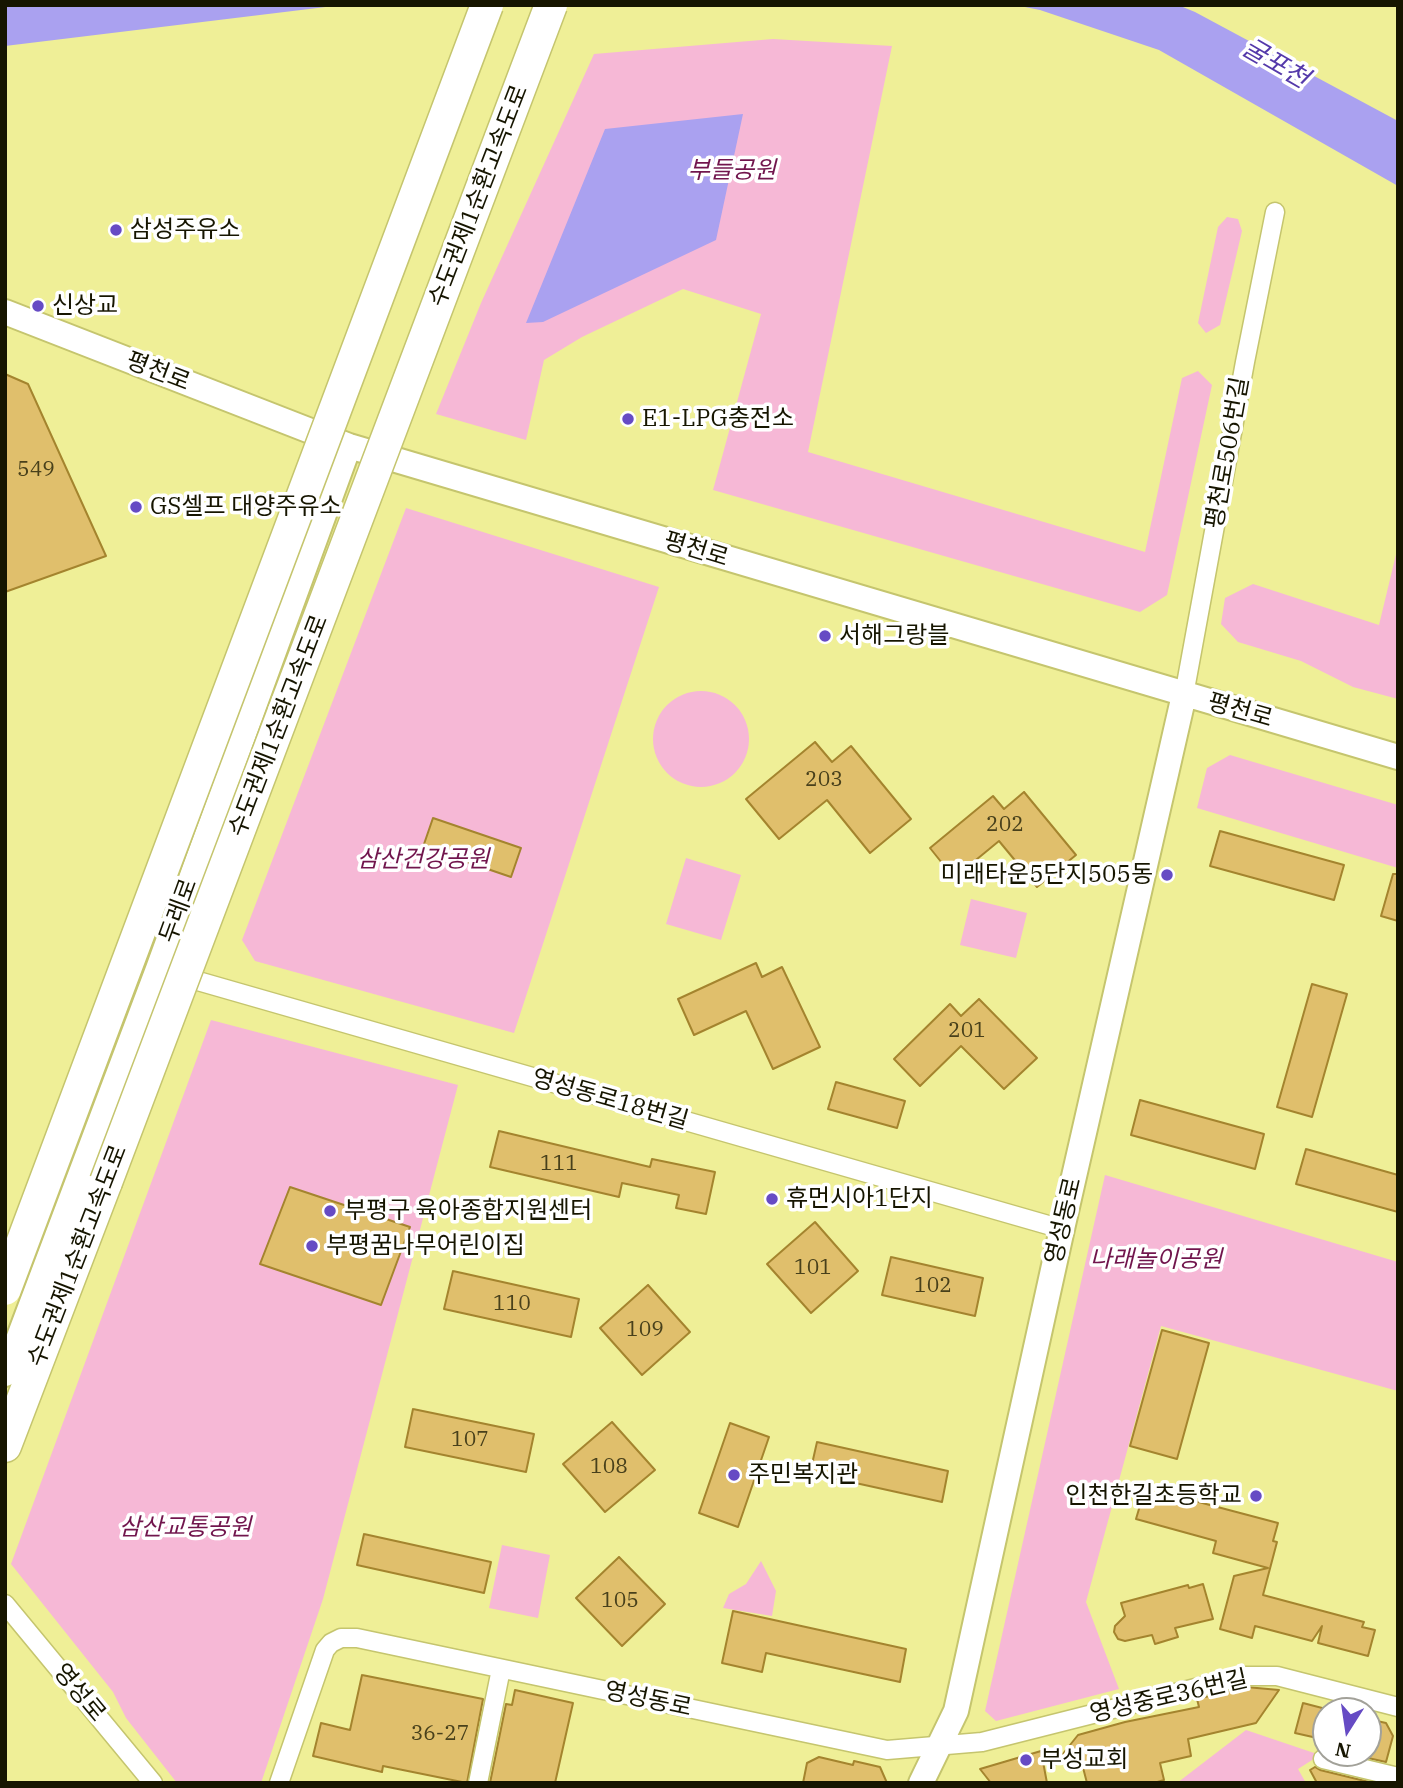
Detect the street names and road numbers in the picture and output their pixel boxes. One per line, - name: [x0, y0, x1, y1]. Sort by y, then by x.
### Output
- street label: 수도권제1순환고속도로: [423, 81, 535, 311]
- street label: 평천로: [122, 347, 194, 397]
- street label: 평천로506번길: [1200, 375, 1256, 531]
- street label: 평천로: [660, 527, 732, 573]
- street label: 수도권제1순환고속도로: [223, 611, 335, 841]
- street label: 평천로: [1204, 688, 1276, 734]
- street label: 두레로: [154, 875, 204, 947]
- street label: 영성동로18번길: [529, 1064, 691, 1136]
- street label: 수도권제1순환고속도로: [22, 1141, 134, 1371]
- street label: 영성동로: [1040, 1175, 1088, 1267]
- street label: 영성로: [47, 1658, 111, 1728]
- street label: 영성중로36번길: [1087, 1665, 1251, 1729]
- street label: 영성동로: [602, 1677, 694, 1723]

